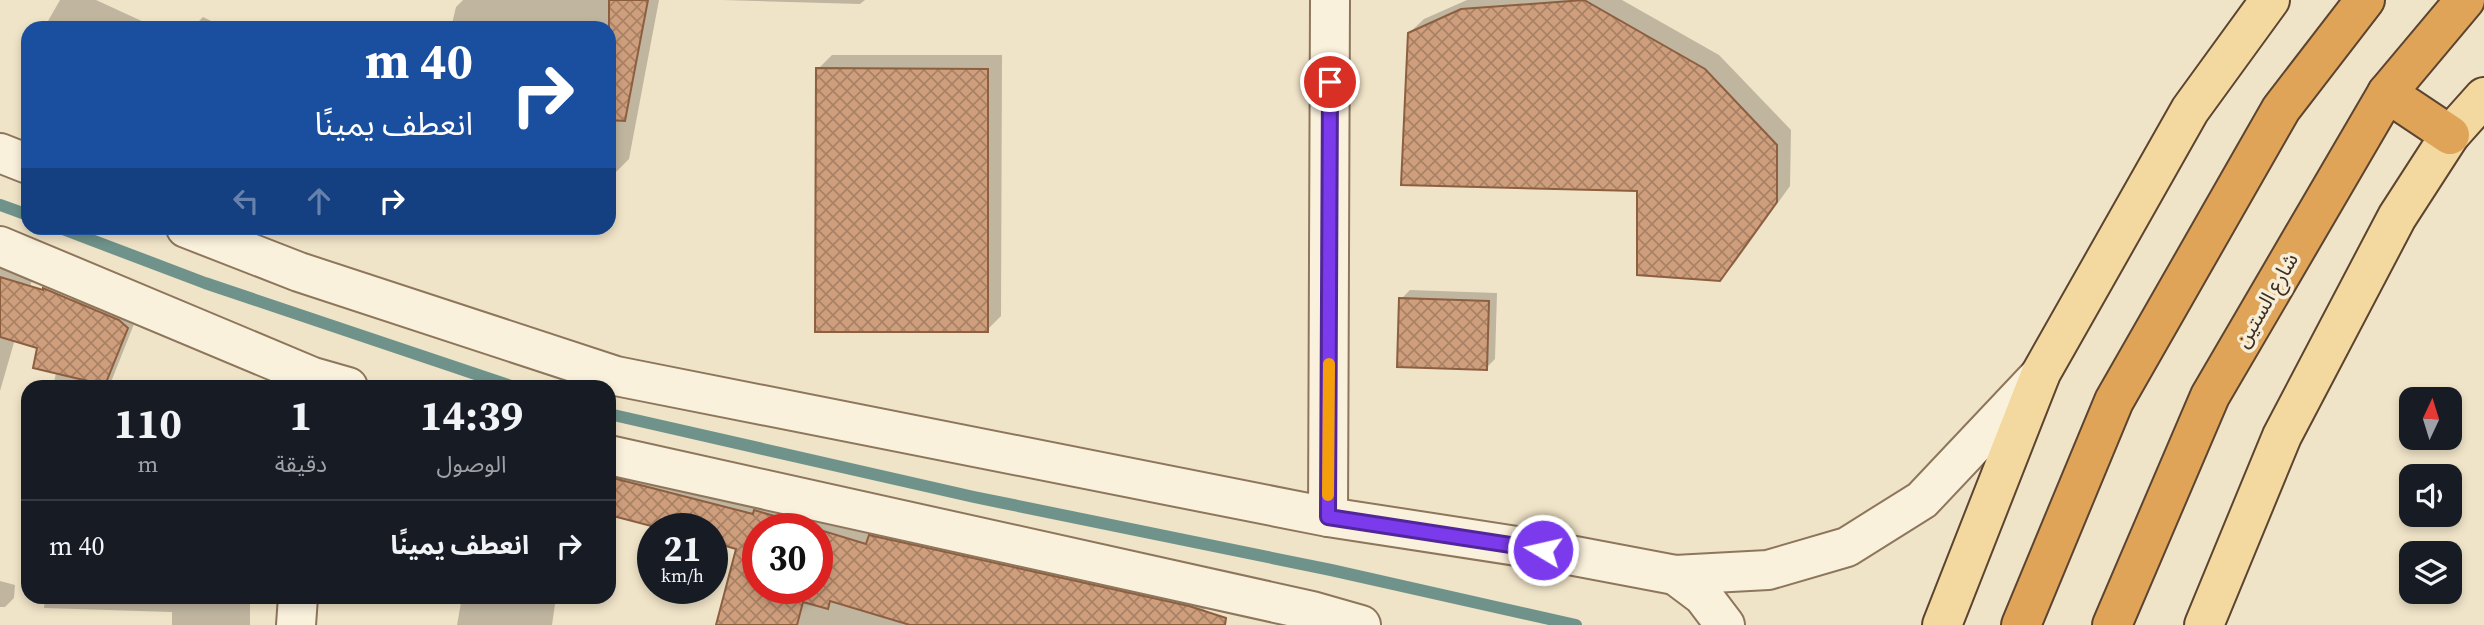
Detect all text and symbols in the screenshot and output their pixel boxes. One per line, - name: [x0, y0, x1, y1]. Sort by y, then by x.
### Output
- text: 40 m: [365, 27, 473, 94]
- icon: right: [497, 49, 588, 140]
- pin: [1300, 52, 1360, 112]
- icon: arrive: [1311, 63, 1349, 101]
- text: انعطف يمينًا: [315, 102, 473, 146]
- icon: left: [227, 182, 265, 220]
- icon: ahead: [300, 182, 338, 220]
- icon: right: [373, 182, 411, 220]
- street label: شارع الستين: [2227, 247, 2306, 353]
- text: 1: [289, 386, 312, 444]
- text: 14:39: [420, 386, 523, 444]
- north arrow: [2399, 387, 2462, 450]
- map controls: [2399, 387, 2462, 604]
- text: 110: [114, 394, 182, 452]
- text: m: [137, 448, 158, 480]
- text: دقيقة: [275, 448, 327, 480]
- text: الوصول: [437, 448, 506, 480]
- button: sound: [2399, 464, 2462, 527]
- speed limit sign: 30: [742, 513, 833, 604]
- position arrow: [1506, 513, 1580, 587]
- text: 21: [664, 525, 701, 573]
- text: انعطف يمينًا: [390, 527, 529, 563]
- icon: right: [550, 527, 588, 565]
- text: 40 m: [49, 528, 105, 564]
- button: layers: [2399, 541, 2462, 604]
- text: km/h: [661, 563, 704, 588]

